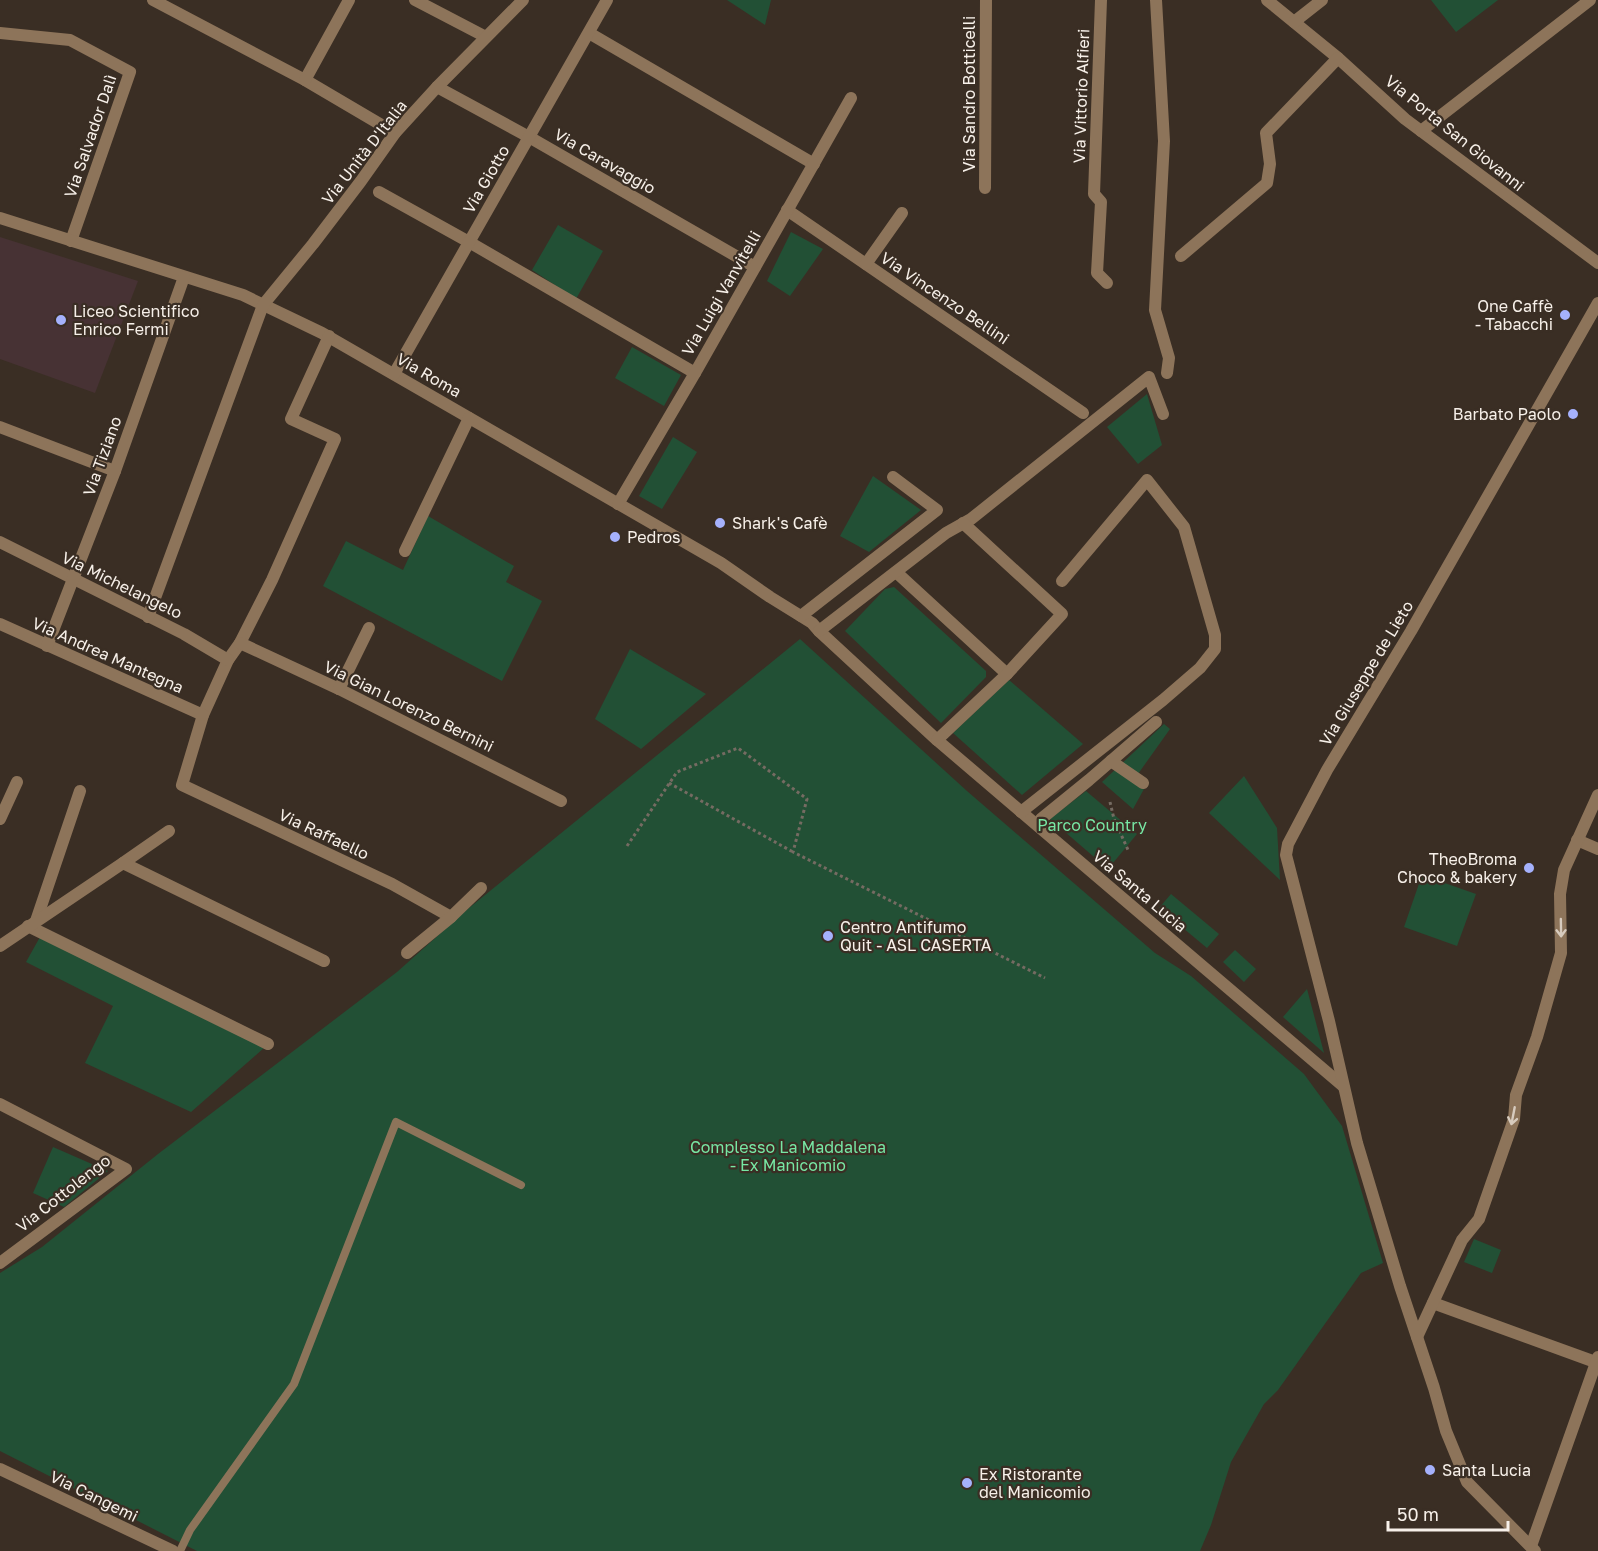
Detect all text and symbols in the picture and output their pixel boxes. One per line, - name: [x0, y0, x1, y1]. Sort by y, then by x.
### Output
- street label: Via Sandro Botticelli: [959, 16, 979, 172]
- street label: Via Vittorio Alfieri: [1069, 28, 1093, 164]
- street label: Via Porta San Giovanni: [1381, 71, 1529, 195]
- street label: Via Salvador Dalì: [60, 72, 120, 200]
- street label: Via Unità D'Italia: [317, 96, 411, 208]
- street label: Via Caravaggio: [551, 124, 659, 198]
- street label: Via Giotto: [458, 141, 514, 217]
- street label: Via Luigi Vanvitelli: [677, 227, 765, 359]
- street label: Via Vincenzo Bellini: [877, 247, 1013, 349]
- place label: One Caffè - Tabacchi: [1475, 296, 1553, 334]
- place label: Liceo Scientifico Enrico Fermi: [73, 301, 199, 339]
- marker: One Caffè - Tabacchi: [1558, 308, 1572, 322]
- marker: Liceo Scientifico Enrico Fermi: [54, 313, 68, 327]
- street label: Via Roma: [393, 348, 465, 402]
- place label: Barbato Paolo: [1453, 404, 1561, 424]
- marker: Barbato Paolo: [1566, 407, 1580, 421]
- street label: Via Tiziano: [78, 413, 126, 499]
- place label: Shark's Cafè: [732, 513, 828, 533]
- marker: Shark's Cafè: [713, 516, 727, 530]
- place label: Pedros: [627, 527, 681, 547]
- marker: Pedros: [608, 530, 622, 544]
- street label: Via Michelangelo: [58, 547, 186, 623]
- street label: Via Giuseppe de Lieto: [1315, 597, 1417, 749]
- street label: Via Andrea Mantegna: [29, 613, 187, 697]
- street label: Via Gian Lorenzo Bernini: [321, 656, 497, 756]
- street label: Via Raffaello: [276, 804, 372, 864]
- park label: Parco Country: [1037, 815, 1147, 835]
- street label: Via Santa Lucia: [1089, 846, 1191, 936]
- place label: TheoBroma Choco & bakery: [1397, 849, 1517, 887]
- marker: TheoBroma Choco & bakery: [1522, 861, 1536, 875]
- place label: Centro Antifumo Quit - ASL CASERTA: [840, 917, 992, 955]
- one-way arrow: [1555, 918, 1566, 938]
- marker: Centro Antifumo Quit - ASL CASERTA: [821, 929, 835, 943]
- one-way arrow: [1507, 1106, 1518, 1125]
- park label: Complesso La Maddalena - Ex Manicomio: [690, 1137, 886, 1175]
- street label: Via Cottolengo: [12, 1150, 114, 1236]
- place label: Santa Lucia: [1442, 1460, 1531, 1480]
- marker: Santa Lucia: [1423, 1463, 1437, 1477]
- place label: Ex Ristorante del Manicomio: [979, 1464, 1091, 1502]
- street label: Via Cangemi: [47, 1466, 141, 1526]
- marker: Ex Ristorante del Manicomio: [960, 1476, 974, 1490]
- scale bar: [1388, 1494, 1508, 1532]
- text: 50 m: [1397, 1503, 1439, 1525]

